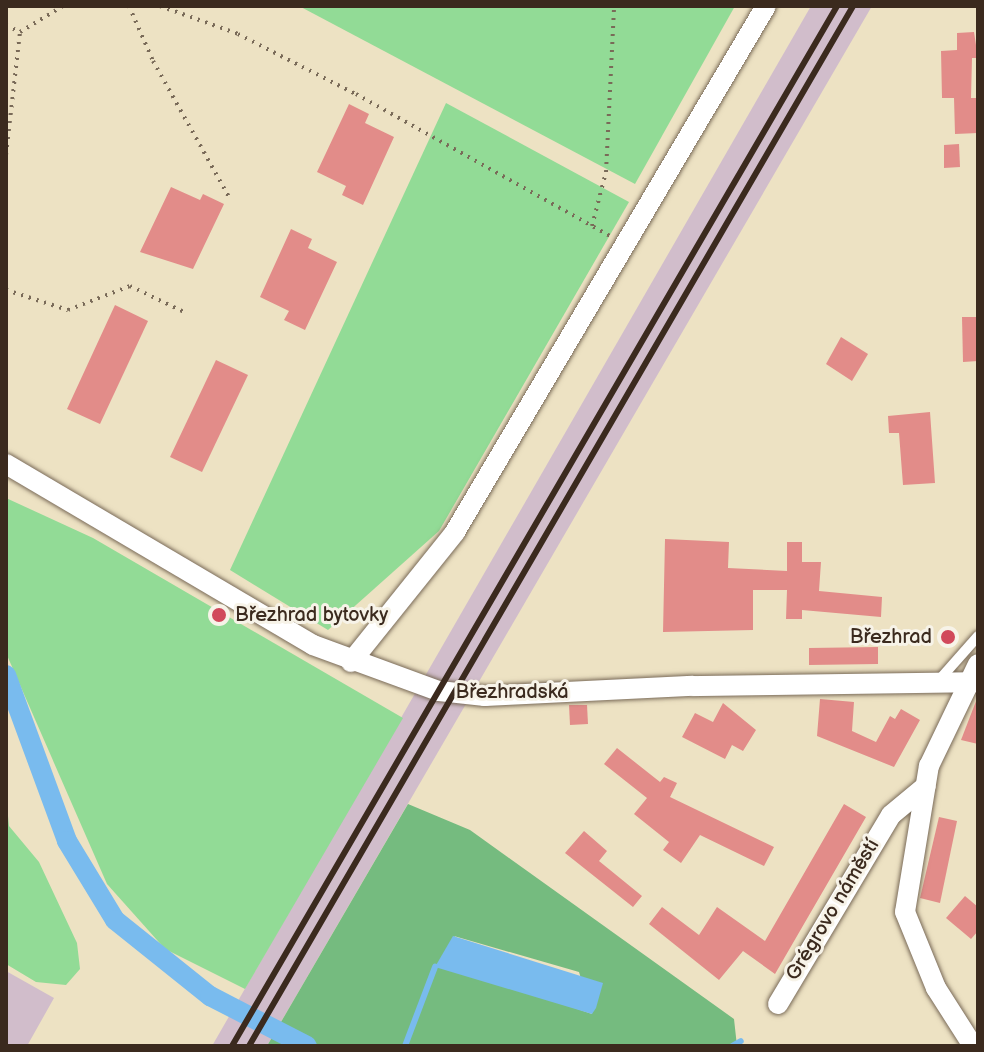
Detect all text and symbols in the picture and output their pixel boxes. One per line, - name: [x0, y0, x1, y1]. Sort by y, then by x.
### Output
- place label: Březhrad bytovky: [235, 603, 388, 627]
- marker: Březhrad bytovky: [210, 606, 228, 624]
- place label: Březhrad: [850, 625, 932, 649]
- marker: Březhrad: [939, 628, 957, 646]
- street label: Březhradská: [456, 680, 568, 704]
- street label: Grégrovo náměstí: [781, 835, 885, 985]

